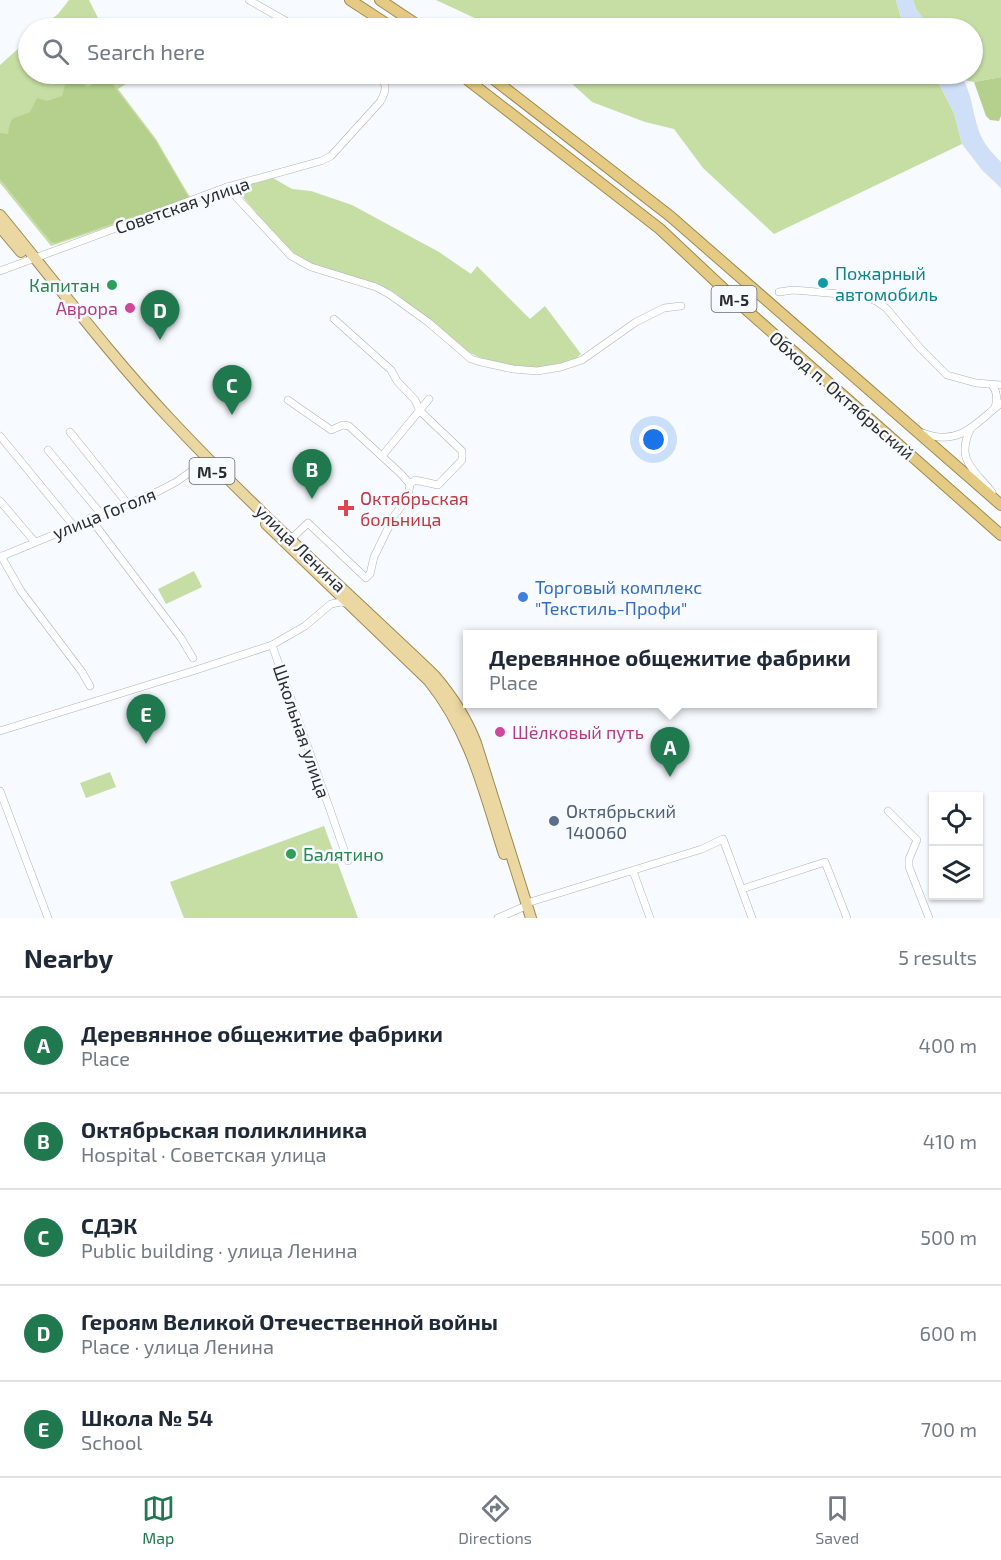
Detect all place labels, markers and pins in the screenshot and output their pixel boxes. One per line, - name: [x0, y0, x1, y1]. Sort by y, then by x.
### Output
- place label: Пожарный автомобиль: [835, 262, 938, 305]
- place label: Капитан: [29, 274, 100, 296]
- marker: Пожарный автомобиль: [816, 276, 830, 290]
- marker: Капитан: [105, 278, 119, 292]
- pin: D: [140, 290, 180, 340]
- place label: Аврора: [56, 297, 118, 319]
- marker: Аврора: [123, 301, 137, 315]
- pin: C: [212, 366, 252, 415]
- pin: B: [292, 450, 332, 499]
- place label: Октябрьская больница: [360, 487, 469, 530]
- marker: Октябрьская больница: [337, 499, 355, 517]
- place label: Торговый комплекс "Текстиль-Профи": [535, 576, 702, 619]
- marker: Торговый комплекс "Текстиль-Профи": [516, 590, 530, 604]
- pin: E: [126, 694, 166, 744]
- place label: Шёлковый путь: [512, 721, 644, 743]
- marker: Шёлковый путь: [493, 725, 507, 739]
- pin: A: [650, 728, 690, 777]
- place label: Октябрьский 140060: [566, 800, 676, 843]
- marker: Октябрьский 140060: [547, 814, 561, 828]
- place label: Балятино: [303, 843, 384, 865]
- marker: Балятино: [284, 847, 298, 861]

